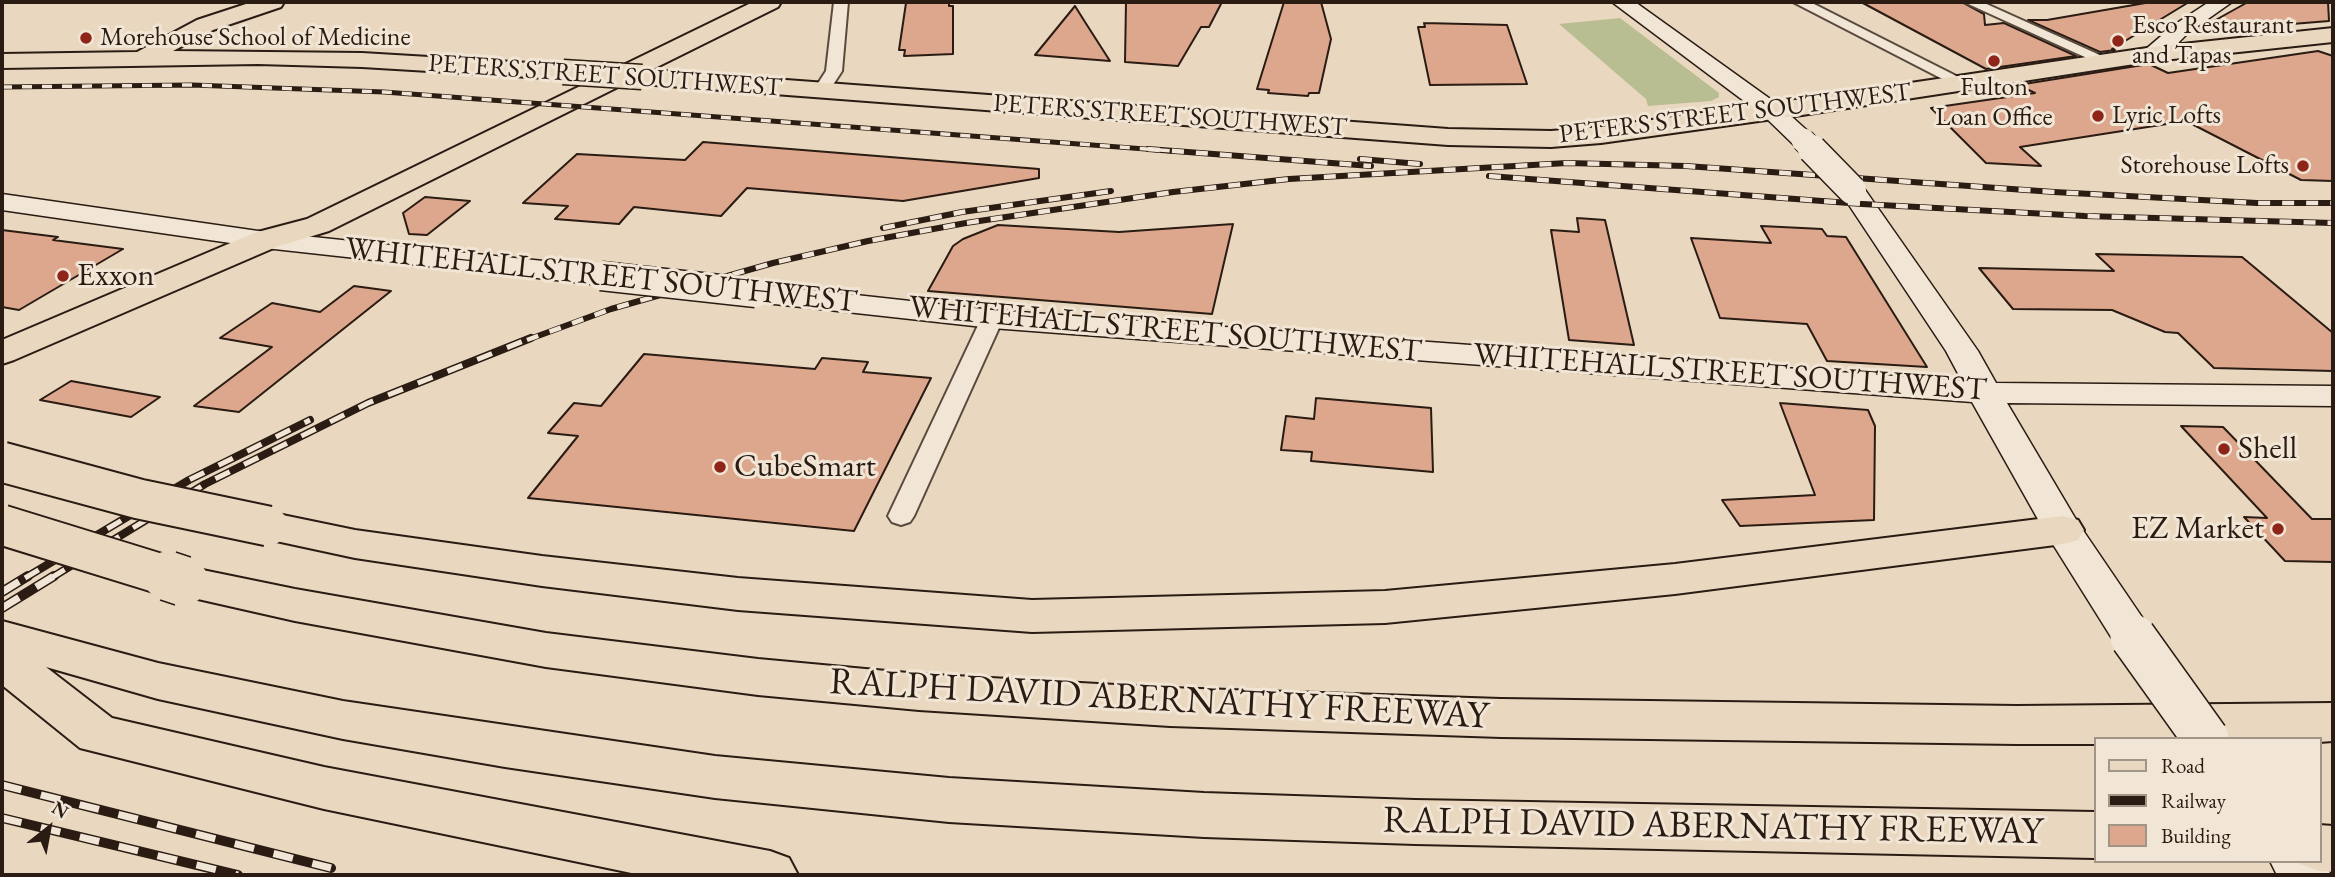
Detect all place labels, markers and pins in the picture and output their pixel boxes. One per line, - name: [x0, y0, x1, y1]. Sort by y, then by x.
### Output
- place label: Esco Restaurant and Tapas: [2132, 10, 2293, 72]
- place label: Morehouse School of Medicine: [100, 22, 411, 54]
- marker: Morehouse School of Medicine: [78, 30, 94, 46]
- marker: Esco Restaurant and Tapas: [2110, 33, 2126, 49]
- marker: Fulton Loan Office: [1986, 53, 2002, 69]
- place label: Fulton Loan Office: [1935, 72, 2053, 134]
- place label: Lyric Lofts: [2112, 100, 2221, 132]
- marker: Lyric Lofts: [2090, 108, 2106, 124]
- place label: Storehouse Lofts: [2120, 150, 2289, 182]
- marker: Storehouse Lofts: [2295, 158, 2311, 174]
- place label: Exxon: [77, 257, 155, 295]
- marker: Exxon: [55, 268, 71, 284]
- place label: Shell: [2238, 430, 2297, 468]
- marker: Shell: [2216, 441, 2232, 457]
- place label: CubeSmart: [734, 448, 876, 486]
- marker: CubeSmart: [712, 459, 728, 475]
- place label: EZ Market: [2131, 510, 2264, 548]
- marker: EZ Market: [2270, 521, 2286, 537]

